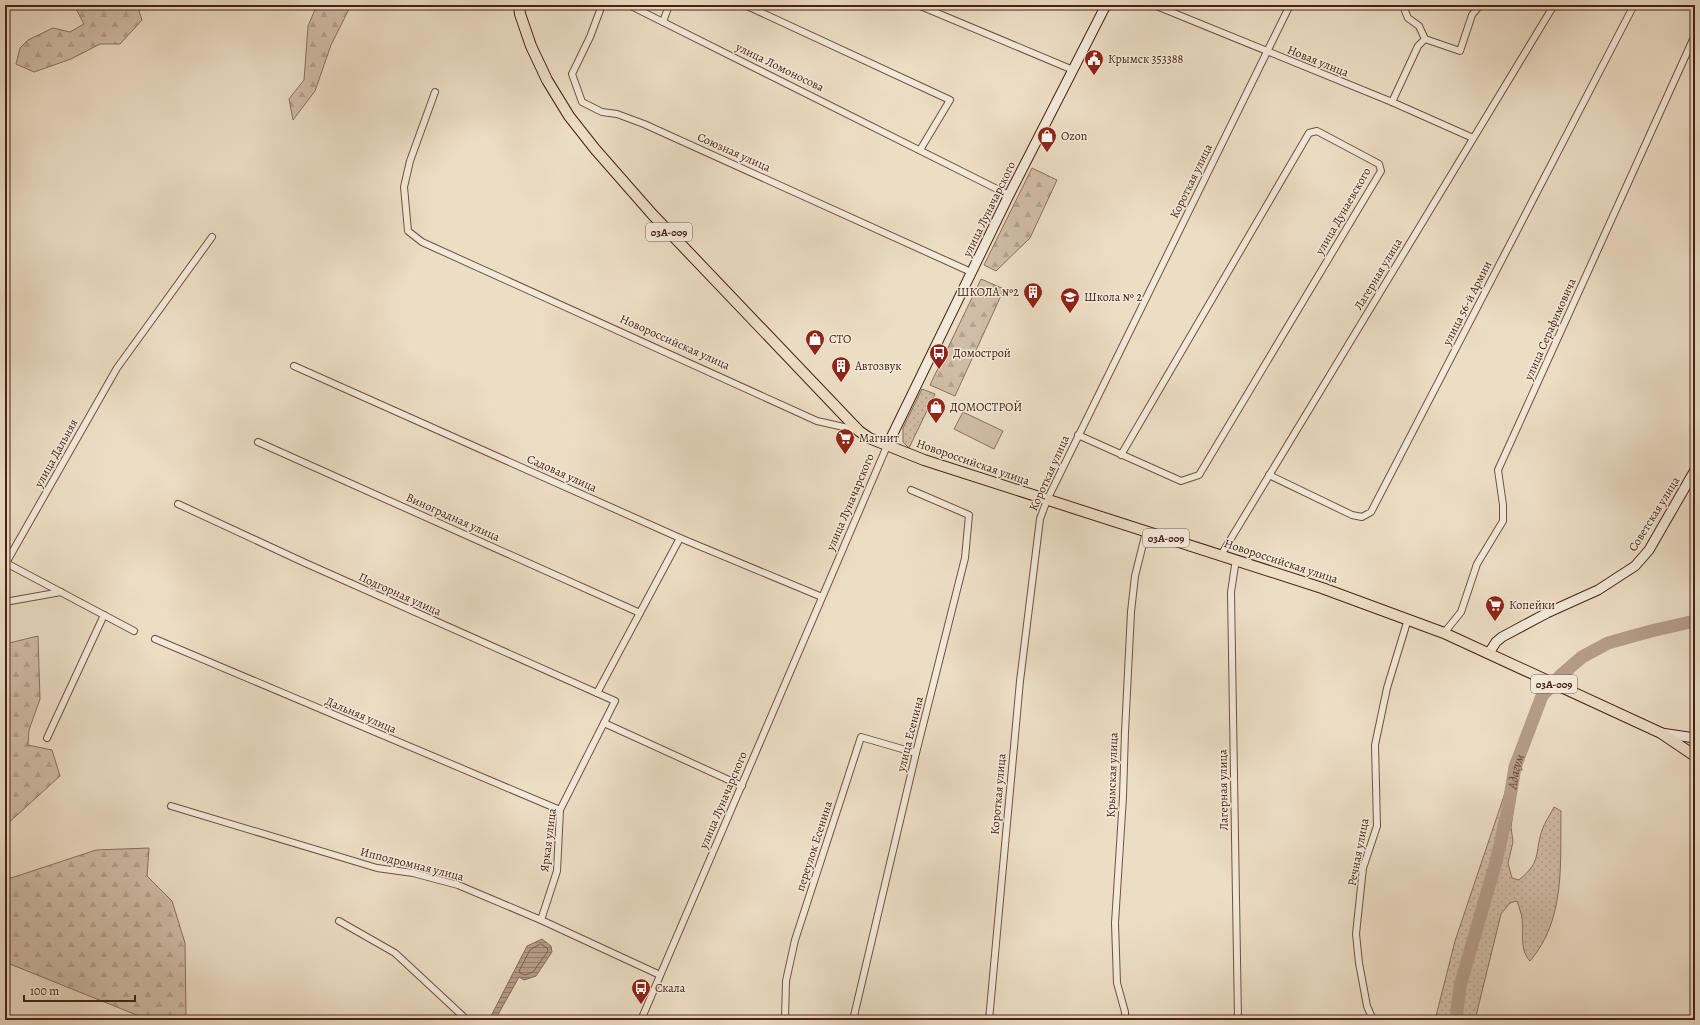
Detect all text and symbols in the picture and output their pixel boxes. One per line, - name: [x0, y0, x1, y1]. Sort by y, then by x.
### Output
- street label: улица Ломоносова: [732, 38, 827, 95]
- street label: Новая улица: [1285, 41, 1352, 81]
- public building icon: Крымск 353388: [1083, 48, 1105, 76]
- place label: Крымск 353388: [1108, 51, 1184, 67]
- shop icon: Ozon: [1036, 125, 1058, 153]
- place label: Ozon: [1061, 128, 1088, 144]
- street label: Союзная улица: [695, 129, 774, 175]
- street label: Короткая улица: [1166, 140, 1216, 221]
- street label: улица Луначарского: [959, 159, 1019, 260]
- street label: улица Дунаевского: [1311, 165, 1374, 258]
- road number: 03А-009: [646, 223, 692, 241]
- street label: Лагерная улица: [1350, 235, 1406, 313]
- street label: улица 56-й Армии: [1438, 258, 1495, 349]
- street label: улица Серафимовича: [1520, 275, 1580, 383]
- building icon: ШКОЛА №2: [1022, 281, 1044, 309]
- place label: ШКОЛА №2: [957, 284, 1019, 300]
- school or university icon: Школа № 2: [1059, 286, 1081, 314]
- place label: Школа № 2: [1084, 289, 1142, 305]
- street label: Новороссийская улица: [617, 311, 733, 374]
- shop icon: СТО: [804, 328, 826, 356]
- place label: СТО: [829, 331, 851, 347]
- bus stop icon: Домострой: [928, 342, 950, 370]
- place label: Домострой: [953, 345, 1011, 361]
- building icon: Автозвук: [830, 355, 852, 383]
- place label: Автозвук: [854, 358, 901, 374]
- shop icon: ДОМОСТРОЙ: [925, 396, 947, 424]
- place label: ДОМОСТРОЙ: [950, 399, 1022, 415]
- street label: улица Дальняя: [30, 416, 82, 491]
- supermarket icon: Магнит: [834, 427, 856, 455]
- place label: Магнит: [859, 430, 900, 446]
- street label: Короткая улица: [1025, 432, 1073, 513]
- street label: Новороссийская улица: [914, 435, 1032, 489]
- street label: Садовая улица: [524, 450, 600, 496]
- street label: улица Луначарского: [822, 451, 878, 554]
- street label: Советская улица: [1625, 473, 1684, 554]
- street label: Виноградная улица: [404, 489, 503, 545]
- road number: 03А-009: [1143, 529, 1189, 547]
- street label: Новороссийская улица: [1222, 535, 1340, 587]
- street label: Подгорная улица: [356, 569, 444, 620]
- supermarket icon: Копейки: [1484, 594, 1506, 622]
- place label: Копейки: [1509, 597, 1555, 613]
- road number: 03А-009: [1531, 675, 1577, 693]
- street label: Дальняя улица: [323, 693, 400, 737]
- street label: улица Есенина: [893, 694, 927, 774]
- street label: Крымская улица: [1103, 732, 1121, 818]
- street label: улица Луначарского: [695, 749, 751, 852]
- street label: Лагерная улица: [1214, 749, 1232, 831]
- water label: Адагум: [1503, 751, 1528, 791]
- street label: Короткая улица: [986, 752, 1010, 835]
- street label: переулок Есенина: [792, 798, 836, 893]
- street label: Яркая улица: [536, 807, 560, 873]
- street label: Речная улица: [1344, 816, 1372, 887]
- street label: Ипподромная улица: [359, 843, 466, 885]
- scale bar: [24, 977, 135, 1003]
- bus stop icon: Скала: [630, 977, 652, 1005]
- place label: Скала: [655, 980, 686, 996]
- text: 100 m: [30, 983, 59, 999]

